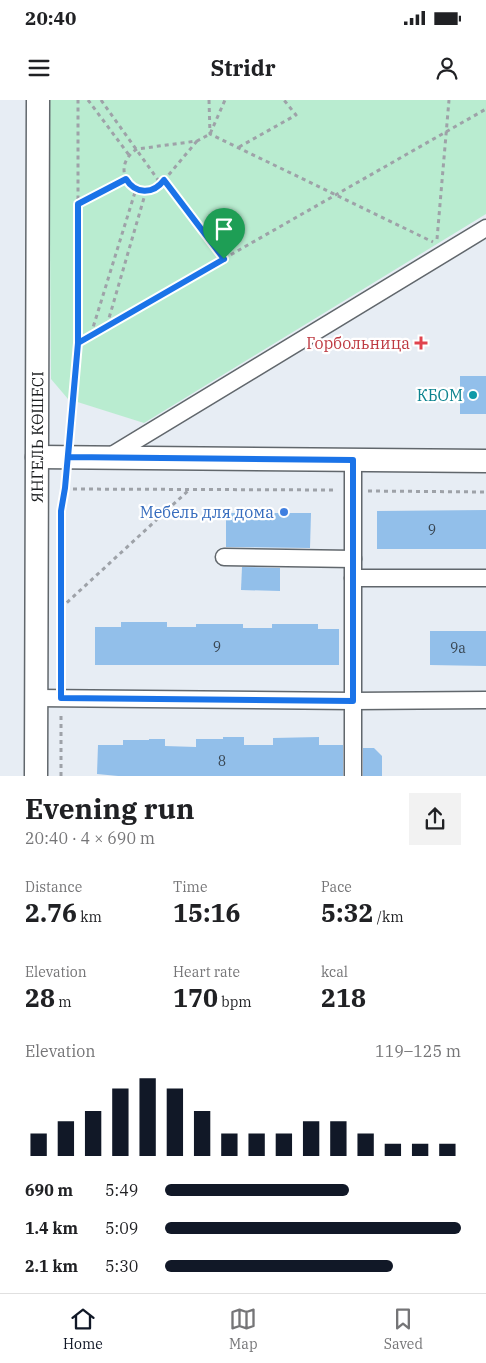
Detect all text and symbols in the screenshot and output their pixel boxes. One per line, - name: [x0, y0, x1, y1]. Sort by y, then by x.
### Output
- text: 20:40: [25, 6, 76, 30]
- text: Stridr: [210, 53, 276, 82]
- icon: menu: [25, 54, 53, 82]
- icon: person: [433, 54, 461, 82]
- pin: [203, 208, 245, 259]
- icon: arrive: [210, 215, 238, 243]
- place label: Горбольница: [306, 333, 410, 353]
- marker: Горбольница: [414, 336, 428, 350]
- street label: ЯНГЕЛЬ КӨШЕСІ: [27, 371, 47, 503]
- place label: КБОМ: [417, 385, 463, 405]
- marker: КБОМ: [467, 389, 479, 401]
- place label: Мебель для дома: [140, 502, 274, 522]
- marker: Мебель для дома: [278, 506, 290, 518]
- house number: 9: [428, 521, 436, 539]
- house number: 9: [213, 638, 221, 656]
- house number: 9а: [450, 639, 466, 657]
- house number: 8: [218, 752, 226, 770]
- text: Evening run: [25, 790, 194, 827]
- button: share: [409, 793, 461, 845]
- text: 20:40 · 4 × 690 m: [25, 828, 155, 848]
- text: Distance: [25, 878, 82, 896]
- text: Time: [173, 878, 207, 896]
- text: Pace: [321, 878, 352, 896]
- text: 2.76: [25, 896, 77, 929]
- text: 15:16: [173, 896, 241, 929]
- text: 5:32: [321, 896, 374, 929]
- text: km: [77, 908, 102, 926]
- text: /km: [374, 908, 403, 926]
- text: Elevation: [25, 963, 87, 981]
- text: Heart rate: [173, 963, 240, 981]
- text: kcal: [321, 963, 348, 981]
- text: 28: [25, 981, 55, 1014]
- text: 170: [173, 981, 218, 1014]
- text: 218: [321, 981, 366, 1014]
- text: m: [55, 993, 72, 1011]
- text: bpm: [218, 993, 252, 1011]
- text: Elevation: [25, 1041, 95, 1061]
- text: 119–125 m: [375, 1041, 461, 1061]
- text: 690 m: [25, 1180, 73, 1200]
- text: 5:49: [105, 1180, 138, 1200]
- text: 1.4 km: [25, 1218, 78, 1238]
- text: 5:09: [105, 1218, 138, 1238]
- text: 2.1 km: [25, 1256, 78, 1276]
- text: 5:30: [105, 1256, 138, 1276]
- tab: Home: [63, 1305, 103, 1353]
- tab: Map: [229, 1305, 258, 1353]
- tab: Saved: [384, 1305, 423, 1353]

